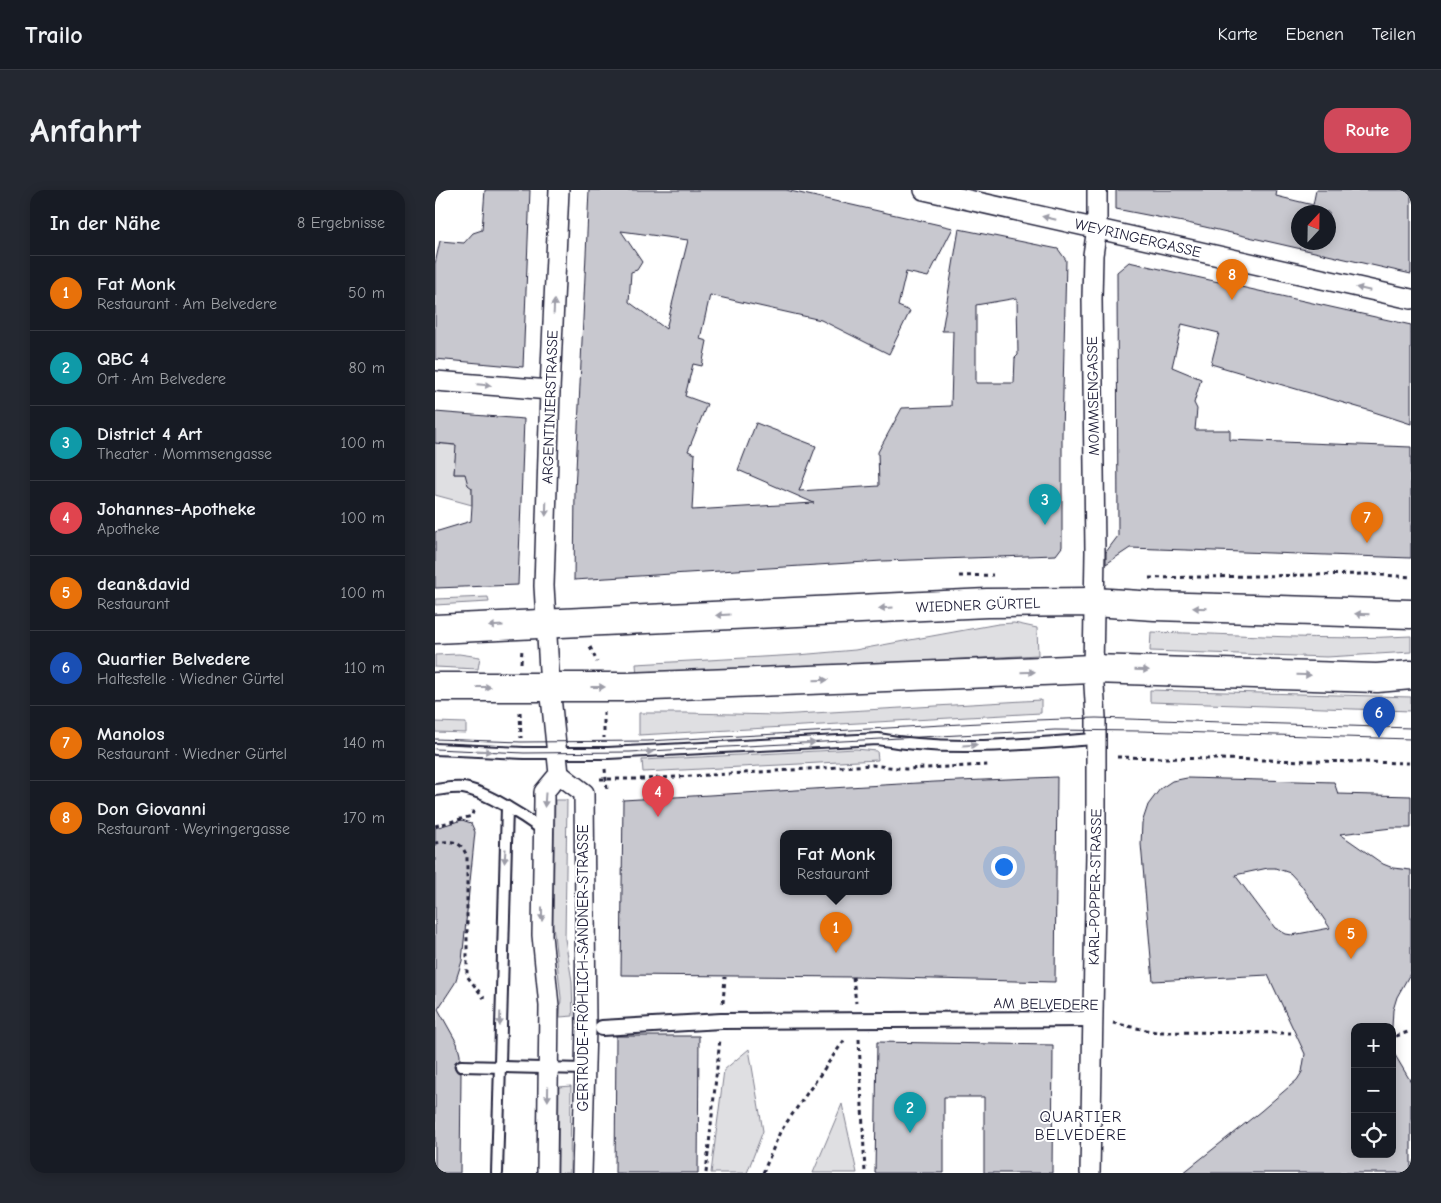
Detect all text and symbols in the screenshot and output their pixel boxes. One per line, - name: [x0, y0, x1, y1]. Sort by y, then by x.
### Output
- text: Trailo: [25, 21, 83, 49]
- text: Karte: [1217, 24, 1258, 45]
- text: Ebenen: [1286, 24, 1344, 45]
- text: Teilen: [1372, 24, 1416, 45]
- button: Route: [1324, 108, 1411, 153]
- text: Anfahrt: [30, 110, 141, 151]
- north arrow: [1291, 205, 1336, 250]
- text: In der Nähe: [50, 211, 160, 235]
- text: 8 Ergebnisse: [297, 214, 385, 232]
- one-way arrow: [1041, 214, 1056, 222]
- street label: WEYRINGERGASSE: [1073, 215, 1203, 261]
- pin: 8: [1216, 259, 1248, 300]
- text: Fat Monk: [97, 273, 175, 295]
- text: 1: [63, 284, 69, 302]
- text: 50 m: [348, 284, 385, 302]
- one-way arrow: [1356, 285, 1371, 293]
- text: Restaurant · Am Belvedere: [97, 295, 277, 313]
- one-way arrow: [550, 298, 558, 314]
- street label: ARGENTINIERSTRASSE: [538, 330, 562, 484]
- street label: MOMMSENGASSE: [1083, 336, 1103, 456]
- text: QBC 4: [97, 348, 149, 370]
- text: 2: [62, 359, 70, 377]
- text: 80 m: [348, 359, 385, 377]
- text: Ort · Am Belvedere: [97, 370, 226, 388]
- one-way arrow: [476, 381, 492, 389]
- text: District 4 Art: [97, 423, 202, 445]
- text: 3: [62, 434, 70, 452]
- text: 100 m: [341, 434, 385, 452]
- text: Theater · Mommsengasse: [97, 445, 272, 463]
- pin: 3: [1029, 484, 1061, 525]
- text: Johannes-Apotheke: [97, 498, 256, 520]
- one-way arrow: [542, 501, 550, 517]
- pin: 7: [1351, 502, 1383, 543]
- text: 4: [62, 509, 70, 527]
- text: 100 m: [341, 509, 385, 527]
- text: Apotheke: [97, 520, 160, 538]
- text: dean&david: [97, 573, 190, 595]
- text: 5: [62, 584, 70, 602]
- text: 100 m: [341, 584, 385, 602]
- street label: WIEDNER GÜRTEL: [915, 594, 1041, 616]
- text: Restaurant: [97, 595, 169, 613]
- one-way arrow: [1192, 603, 1208, 611]
- one-way arrow: [877, 604, 893, 612]
- one-way arrow: [1354, 609, 1370, 617]
- one-way arrow: [715, 612, 731, 620]
- one-way arrow: [488, 623, 504, 631]
- text: Quartier Belvedere: [97, 648, 250, 670]
- text: 6: [62, 659, 70, 677]
- text: 110 m: [344, 659, 385, 677]
- one-way arrow: [1134, 666, 1150, 674]
- one-way arrow: [1020, 668, 1036, 676]
- text: Haltestelle · Wiedner Gürtel: [97, 670, 284, 688]
- one-way arrow: [1296, 672, 1312, 680]
- one-way arrow: [813, 676, 829, 684]
- one-way arrow: [476, 683, 492, 691]
- one-way arrow: [591, 683, 607, 691]
- pin: 6: [1363, 697, 1395, 738]
- text: Manolos: [97, 723, 165, 745]
- text: 7: [62, 734, 70, 752]
- text: 140 m: [343, 734, 385, 752]
- one-way arrow: [801, 738, 817, 746]
- one-way arrow: [962, 741, 978, 749]
- text: Restaurant · Wiedner Gürtel: [97, 745, 287, 763]
- one-way arrow: [638, 747, 654, 755]
- one-way arrow: [476, 748, 492, 756]
- pin: 4: [642, 776, 674, 817]
- one-way arrow: [540, 792, 548, 808]
- text: Don Giovanni: [97, 798, 206, 820]
- text: 8: [62, 809, 70, 827]
- text: 170 m: [343, 809, 385, 827]
- street label: KARL-POPPER-STRASSE: [1085, 809, 1105, 965]
- text: Restaurant · Weyringergasse: [97, 820, 290, 838]
- street label: GERTRUDE-FRÖHLICH-SANDNER-STRASSE: [574, 825, 592, 1111]
- popup: [780, 830, 892, 895]
- text: Fat Monk: [797, 843, 875, 865]
- one-way arrow: [501, 848, 509, 864]
- your location: [991, 854, 1017, 880]
- text: Restaurant: [797, 865, 869, 883]
- one-way arrow: [538, 906, 546, 922]
- pin: 1: [820, 912, 852, 953]
- pin: 5: [1335, 918, 1367, 959]
- street label: AM BELVEDERE: [994, 994, 1098, 1014]
- one-way arrow: [496, 1011, 504, 1027]
- map controls: [1351, 1023, 1396, 1158]
- button: +: [1351, 1023, 1396, 1068]
- button: −: [1351, 1068, 1396, 1113]
- one-way arrow: [544, 1086, 552, 1102]
- pin: 2: [894, 1092, 926, 1133]
- district label: QUARTIER BELVEDERE: [1035, 1108, 1127, 1144]
- button: locate: [1351, 1113, 1396, 1158]

